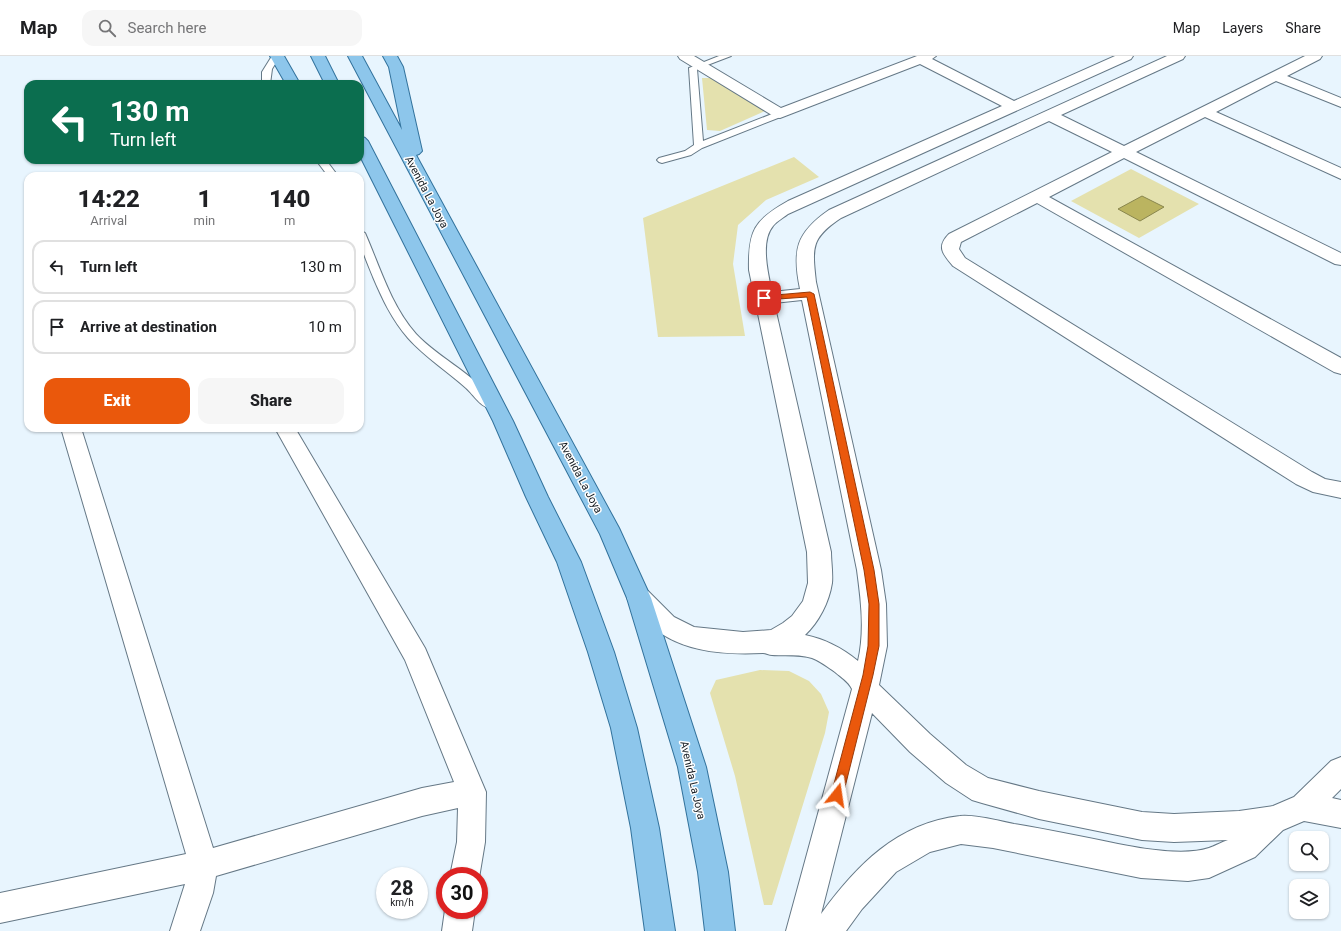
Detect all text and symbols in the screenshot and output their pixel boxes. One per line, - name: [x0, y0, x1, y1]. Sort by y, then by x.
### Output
- search box: [82, 10, 362, 46]
- text: Map: [20, 16, 58, 39]
- icon: search: [96, 17, 118, 39]
- text: Search here: [128, 19, 206, 37]
- text: Map: [1173, 20, 1200, 36]
- text: Layers: [1222, 20, 1263, 36]
- text: Share: [1285, 20, 1321, 36]
- text: 130 m: [110, 95, 189, 128]
- icon: left: [44, 96, 96, 148]
- text: Turn left: [110, 129, 176, 150]
- street label: Avenida La Joya: [402, 154, 451, 230]
- text: 14:22: [78, 185, 140, 213]
- text: 1: [197, 185, 211, 213]
- text: 140: [269, 185, 310, 213]
- text: Arrival: [90, 213, 127, 228]
- text: min: [194, 213, 215, 228]
- text: m: [284, 213, 295, 228]
- icon: left: [46, 256, 68, 278]
- text: Turn left: [80, 258, 137, 276]
- text: 130 m: [300, 258, 342, 276]
- pin: [747, 281, 781, 315]
- icon: arrive: [753, 287, 775, 309]
- icon: arrive: [46, 316, 68, 338]
- text: Arrive at destination: [80, 318, 217, 336]
- text: 10 m: [308, 318, 342, 336]
- button: Exit: [44, 378, 190, 424]
- button: Share: [198, 378, 344, 424]
- street label: Avenida La Joya: [556, 439, 605, 515]
- street label: Avenida La Joya: [677, 740, 708, 820]
- position arrow: [816, 774, 858, 816]
- map controls: [1289, 831, 1329, 919]
- button: search: [1289, 831, 1329, 871]
- speed limit sign: 30: [436, 867, 488, 919]
- text: 28: [391, 876, 413, 900]
- button: layers: [1289, 879, 1329, 919]
- text: km/h: [390, 897, 414, 908]

